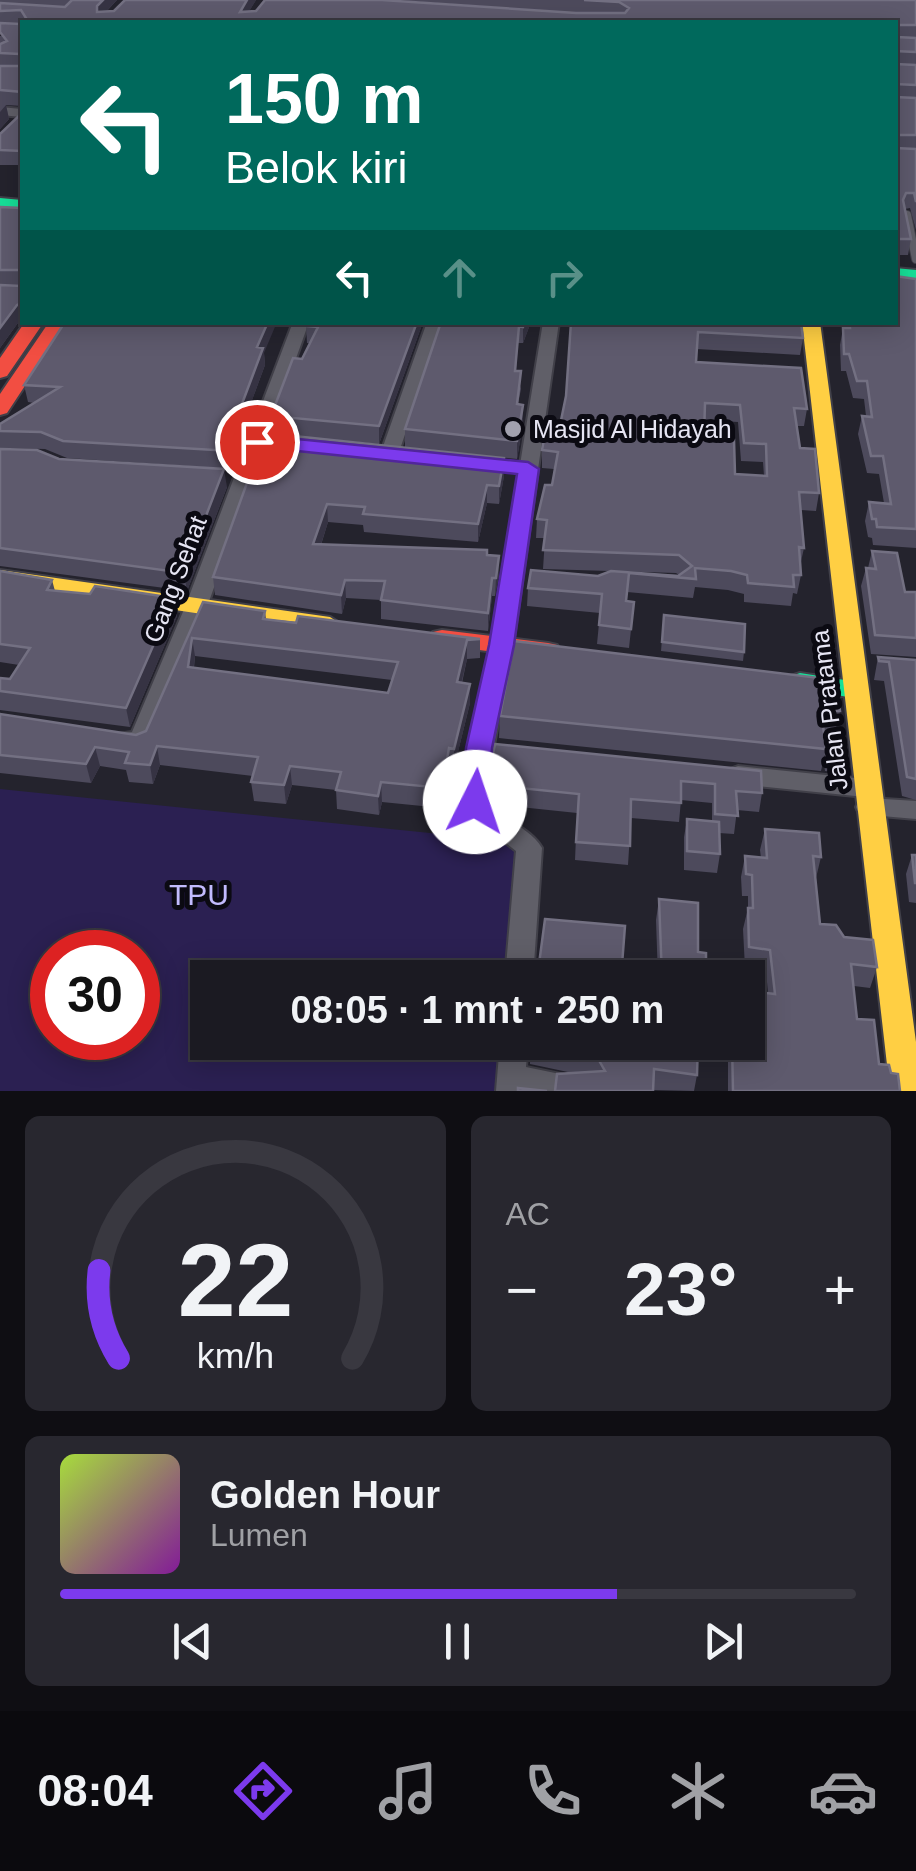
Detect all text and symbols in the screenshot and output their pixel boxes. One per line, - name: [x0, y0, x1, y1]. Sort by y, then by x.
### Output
- icon: left: [60, 60, 190, 190]
- text: 150 m: [225, 60, 423, 138]
- text: Belok kiri: [225, 142, 408, 193]
- icon: left: [327, 250, 382, 305]
- icon: ahead: [432, 250, 487, 305]
- icon: right: [537, 250, 592, 305]
- pin: [215, 400, 300, 485]
- icon: arrive: [230, 415, 285, 470]
- place label: Masjid Al Hidayah: [533, 415, 732, 443]
- marker: Masjid Al Hidayah: [502, 418, 524, 440]
- street label: Gang Sehat: [138, 512, 212, 646]
- street label: Jalan Pratama: [805, 628, 853, 792]
- position arrow: [423, 750, 527, 854]
- park label: TPU: [169, 878, 229, 911]
- speed limit sign: 30: [30, 930, 160, 1060]
- text: 08:05 · 1 mnt · 250 m: [291, 989, 664, 1031]
- text: AC: [506, 1196, 550, 1232]
- text: 22: [177, 1222, 293, 1338]
- text: 23°: [624, 1247, 737, 1331]
- text: −: [506, 1259, 538, 1321]
- text: +: [824, 1259, 856, 1321]
- text: km/h: [197, 1336, 274, 1376]
- text: Golden Hour: [210, 1474, 440, 1516]
- text: Lumen: [210, 1517, 308, 1553]
- icon: previous: [165, 1614, 220, 1669]
- icon: pause: [430, 1614, 485, 1669]
- icon: next: [696, 1614, 751, 1669]
- icon: directions: [228, 1756, 298, 1826]
- icon: music: [373, 1756, 443, 1826]
- icon: phone: [518, 1756, 588, 1826]
- icon: climate: [663, 1756, 733, 1826]
- icon: car: [808, 1756, 878, 1826]
- text: 08:04: [38, 1765, 153, 1816]

